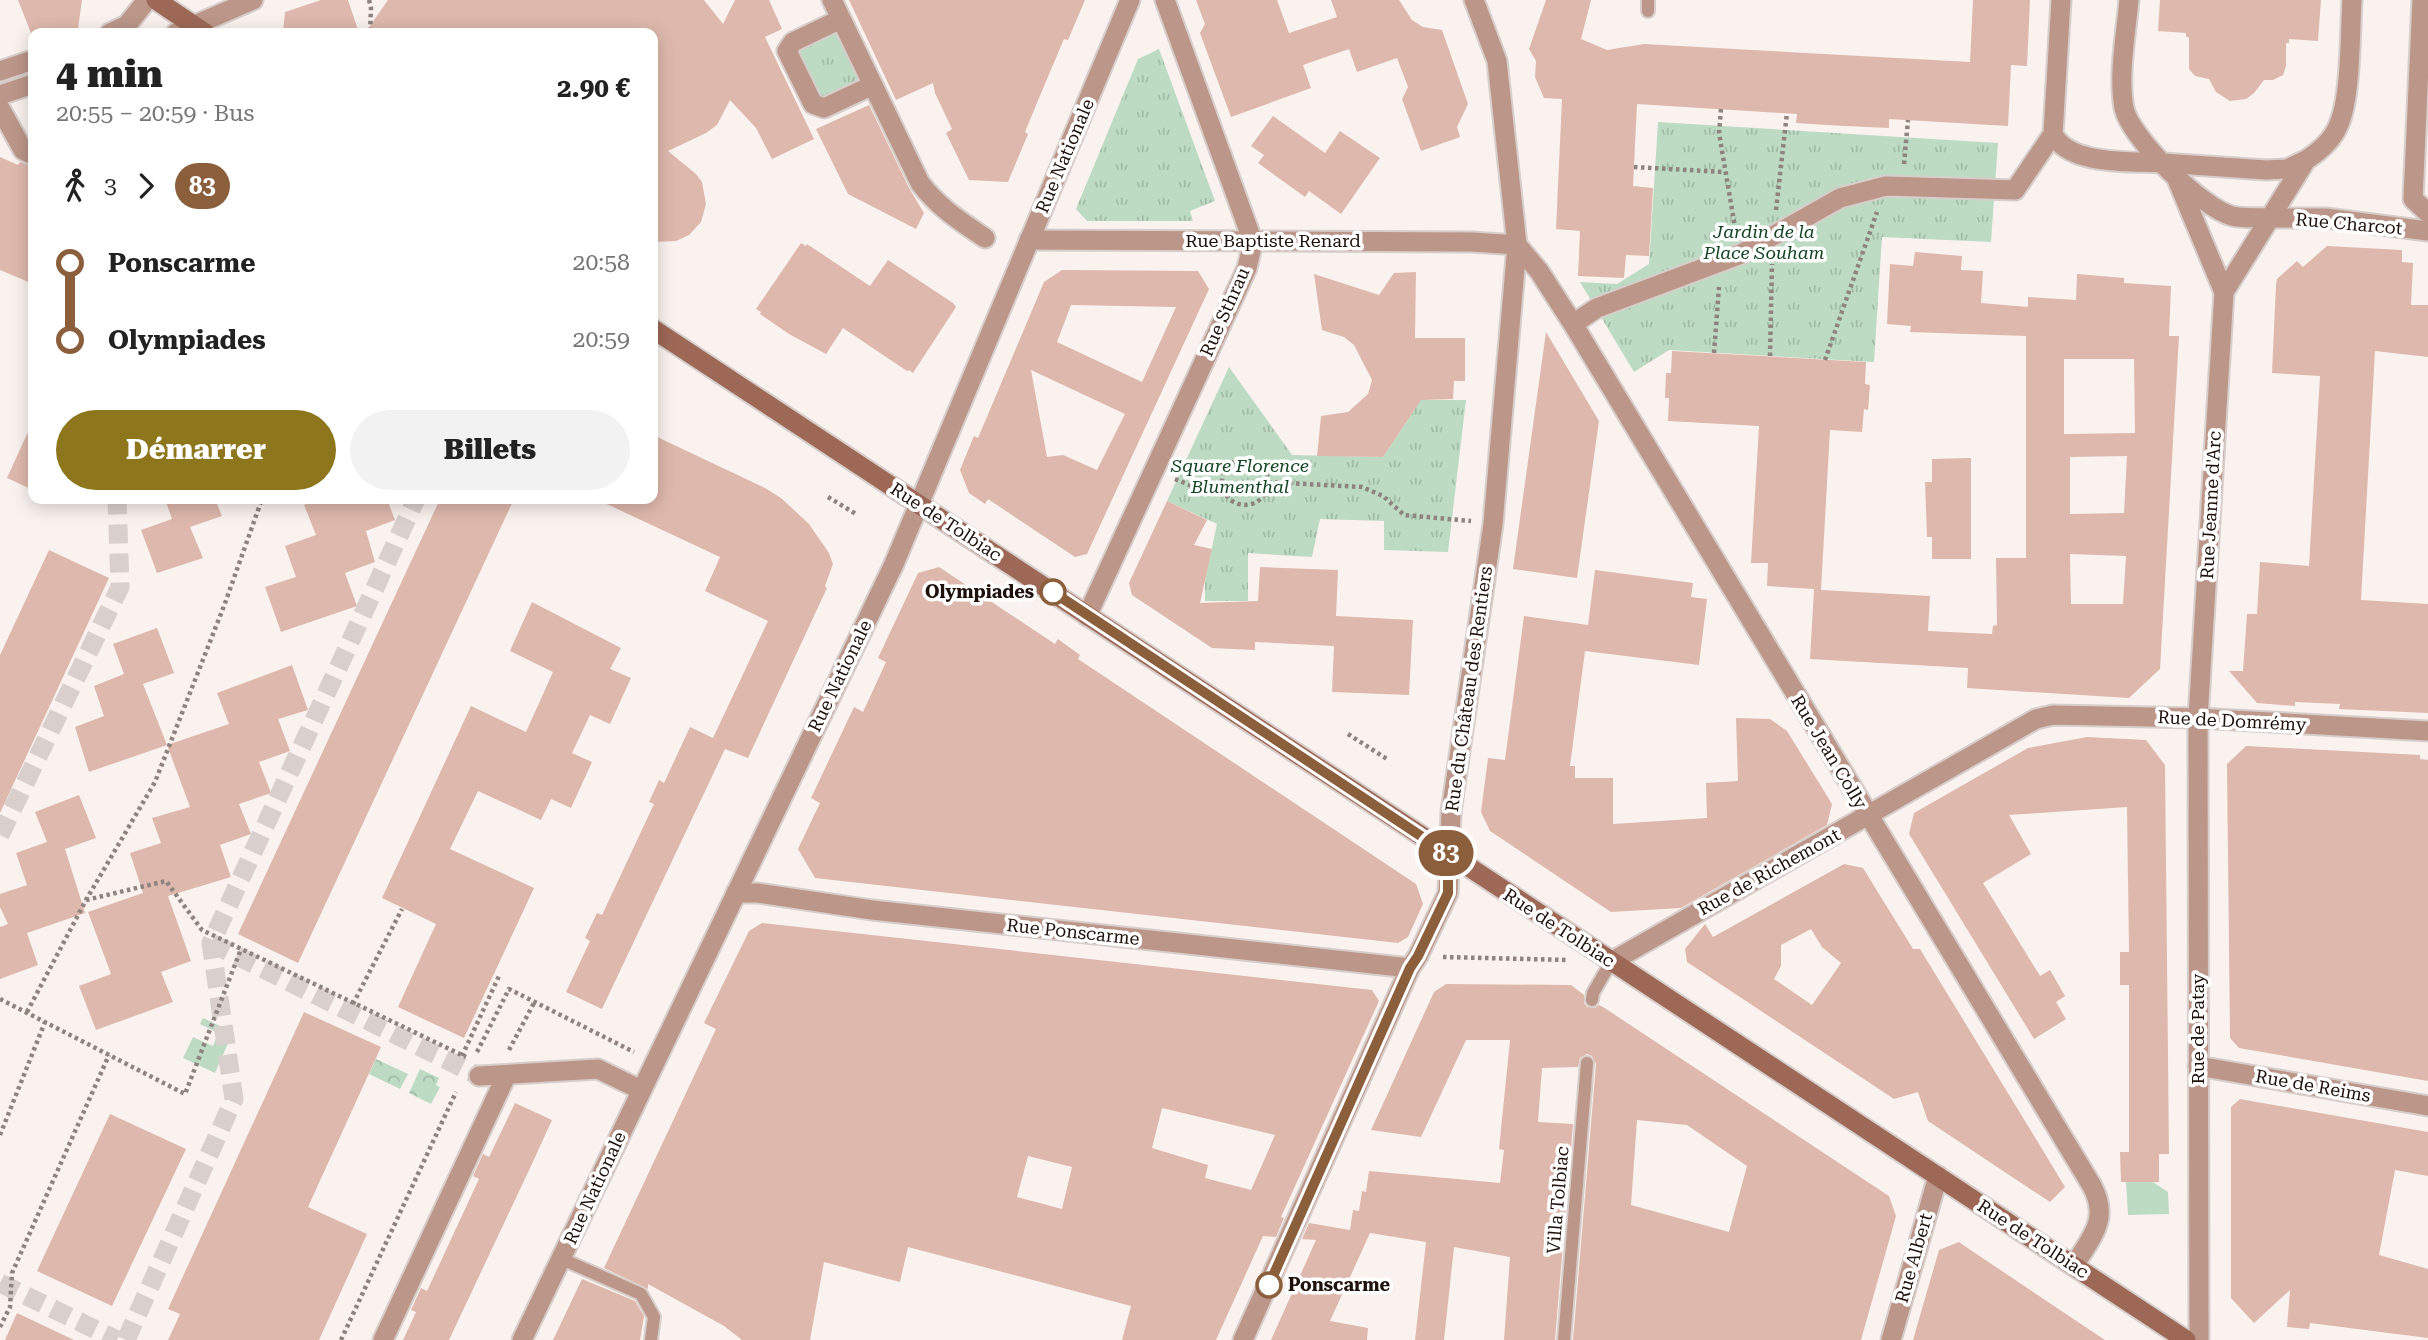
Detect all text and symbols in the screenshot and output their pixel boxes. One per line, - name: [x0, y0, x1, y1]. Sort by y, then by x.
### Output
- text: 4 min: [56, 52, 163, 96]
- text: 2.90 €: [557, 73, 630, 103]
- street label: Rue Nationale: [1031, 96, 1098, 216]
- text: 20:55 – 20:59 · Bus: [56, 100, 254, 127]
- icon: walk: [56, 167, 94, 205]
- icon: forward: [127, 167, 165, 205]
- text: 3: [104, 172, 117, 199]
- text: 83: [189, 172, 216, 200]
- street label: Rue Charcot: [2295, 208, 2404, 239]
- park label: Jardin de la Place Souham: [1703, 221, 1825, 263]
- street label: Rue Baptiste Renard: [1185, 230, 1361, 251]
- text: Ponscarme: [108, 248, 255, 278]
- text: 20:58: [573, 249, 630, 276]
- street label: Rue Sthrau: [1196, 264, 1254, 360]
- text: Olympiades: [108, 325, 266, 355]
- text: 20:59: [573, 326, 630, 353]
- button: Démarrer: [56, 410, 336, 490]
- button: Billets: [350, 410, 630, 490]
- street label: Rue Jeanne d'Arc: [2196, 430, 2225, 580]
- park label: Square Florence Blumenthal: [1170, 455, 1309, 497]
- street label: Rue de Tolbiac: [887, 478, 1006, 565]
- street label: Rue du Château des Rentiers: [1441, 565, 1496, 813]
- marker: Olympiades: [1040, 579, 1066, 605]
- place label: Olympiades: [925, 581, 1034, 602]
- street label: Rue Nationale: [803, 616, 876, 735]
- street label: Rue Jean Colly: [1787, 691, 1872, 813]
- street label: Rue de Domrémy: [2157, 706, 2307, 735]
- street label: Rue de Richemont: [1694, 824, 1844, 919]
- line badge: 83: [1414, 830, 1478, 876]
- text: 83: [1433, 839, 1459, 867]
- street label: Rue de Tolbiac: [1500, 884, 1619, 971]
- street label: Rue Ponscarme: [1006, 914, 1141, 949]
- street label: Rue de Patay: [2187, 973, 2208, 1085]
- street label: Rue de Reims: [2254, 1065, 2372, 1106]
- street label: Rue Nationale: [559, 1128, 630, 1247]
- street label: Villa Tolbiac: [1542, 1145, 1573, 1255]
- street label: Rue de Tolbiac: [1974, 1195, 2093, 1282]
- street label: Rue Albert: [1891, 1210, 1936, 1305]
- marker: Ponscarme: [1256, 1272, 1282, 1298]
- place label: Ponscarme: [1288, 1274, 1390, 1295]

